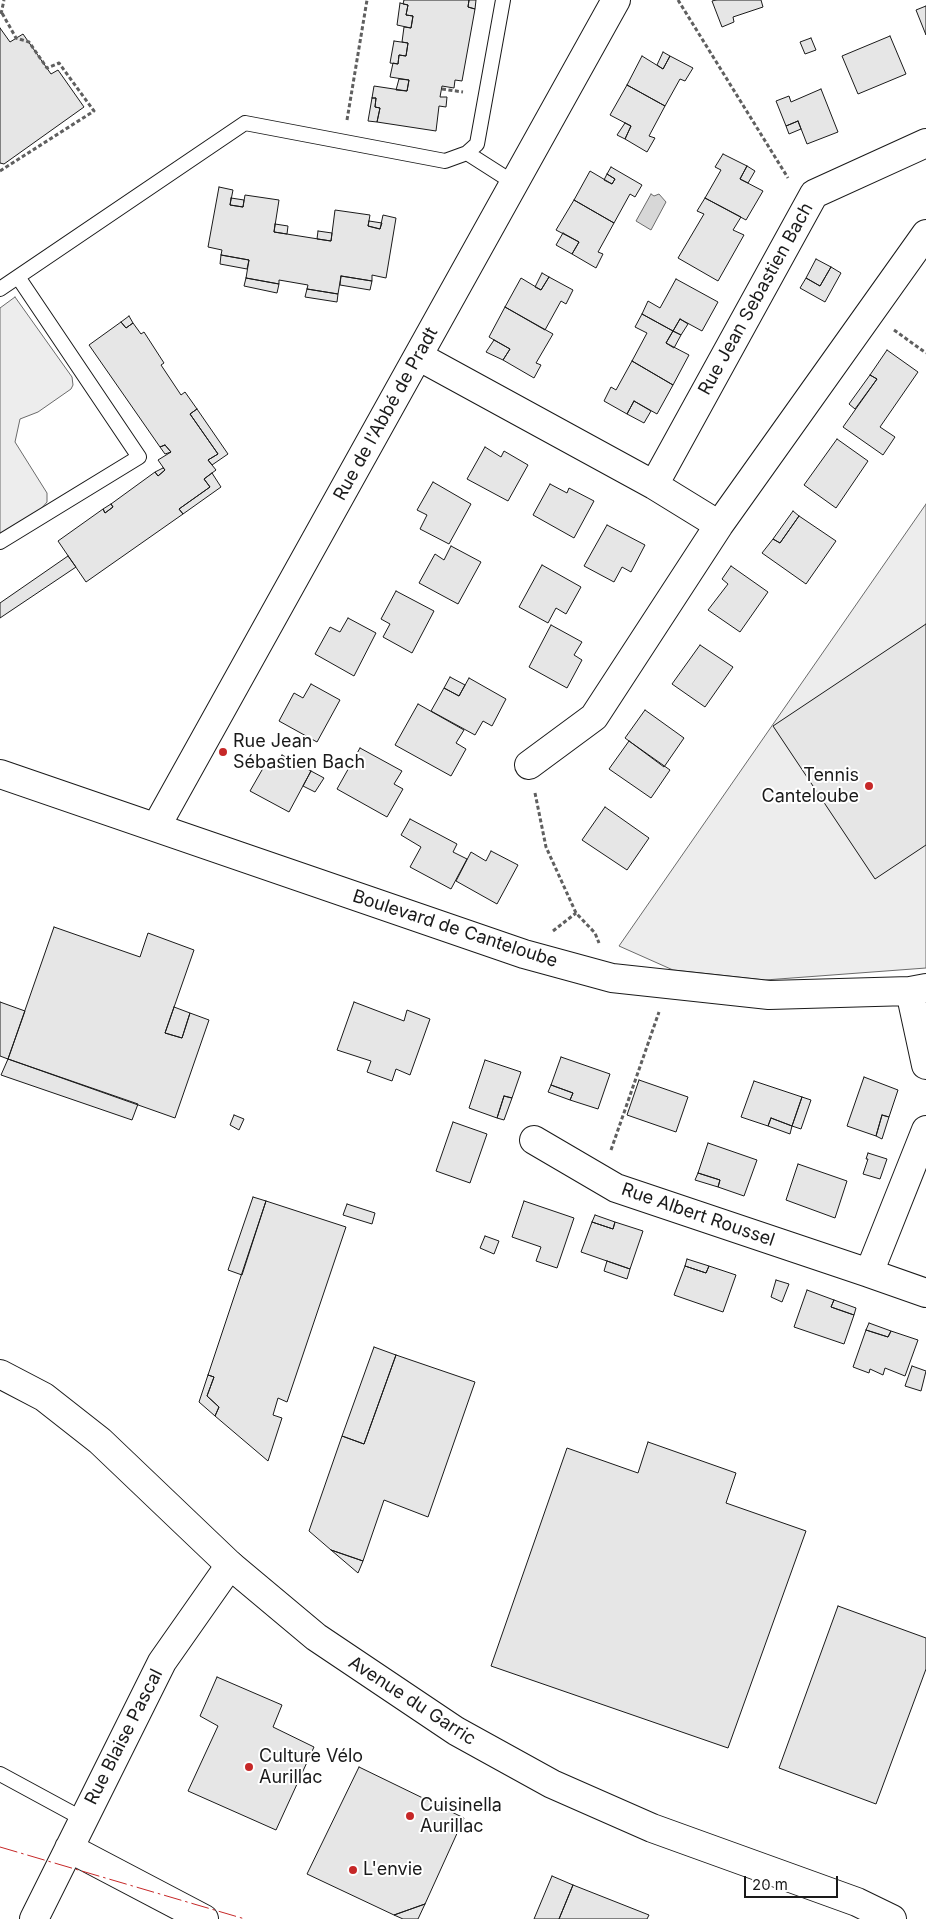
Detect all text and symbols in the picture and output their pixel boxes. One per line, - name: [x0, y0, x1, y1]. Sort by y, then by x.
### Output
- street label: Rue Jean Sebastien Bach: [694, 199, 818, 399]
- street label: Rue de l'Abbé de Pradt: [329, 324, 443, 504]
- place label: Rue Jean Sébastien Bach: [233, 731, 365, 774]
- marker: Rue Jean Sébastien Bach: [217, 746, 229, 758]
- place label: Tennis Canteloube: [762, 765, 859, 808]
- marker: Tennis Canteloube: [863, 780, 875, 792]
- street label: Boulevard de Canteloube: [350, 886, 560, 972]
- street label: Rue Albert Roussel: [619, 1179, 777, 1251]
- street label: Avenue du Garric: [344, 1652, 480, 1750]
- street label: Rue Blaise Pascal: [80, 1666, 168, 1808]
- place label: Culture Vélo Aurillac: [259, 1746, 363, 1788]
- marker: Culture Vélo Aurillac: [243, 1761, 255, 1773]
- place label: Cuisinella Aurillac: [420, 1795, 502, 1838]
- marker: Cuisinella Aurillac: [404, 1810, 416, 1822]
- place label: L'envie: [363, 1859, 423, 1881]
- marker: L'envie: [347, 1864, 359, 1876]
- scale bar: [746, 1866, 840, 1898]
- text: 20 m: [752, 1875, 788, 1894]

